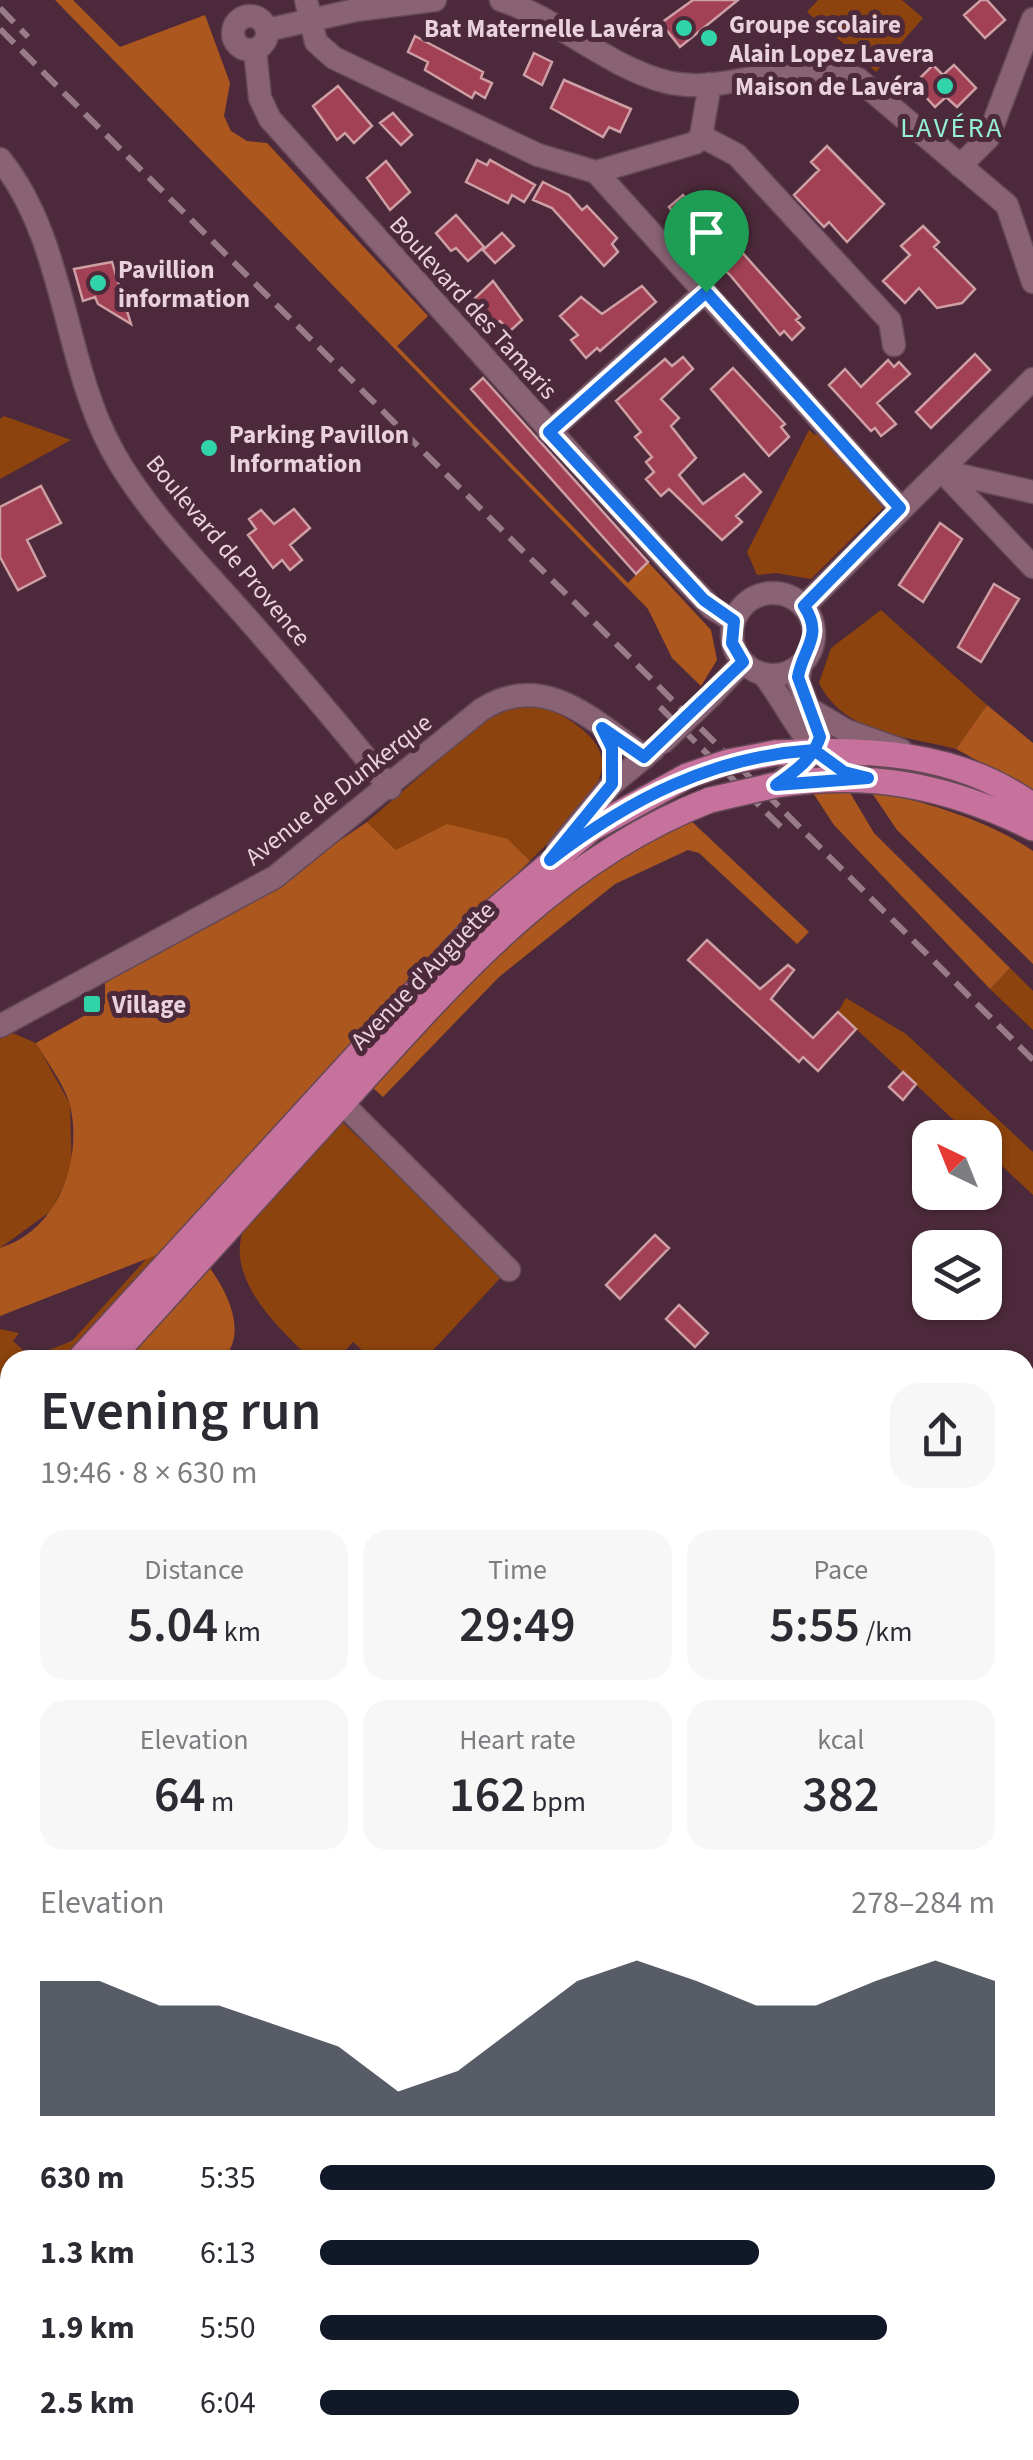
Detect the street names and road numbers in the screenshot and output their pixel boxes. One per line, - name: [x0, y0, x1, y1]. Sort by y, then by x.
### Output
- street label: Boulevard des Tamaris: [381, 208, 566, 408]
- street label: Boulevard de Provence: [137, 447, 319, 654]
- street label: Avenue de Dunkerque: [237, 705, 440, 874]
- street label: Avenue d'Auguette: [342, 893, 503, 1058]

